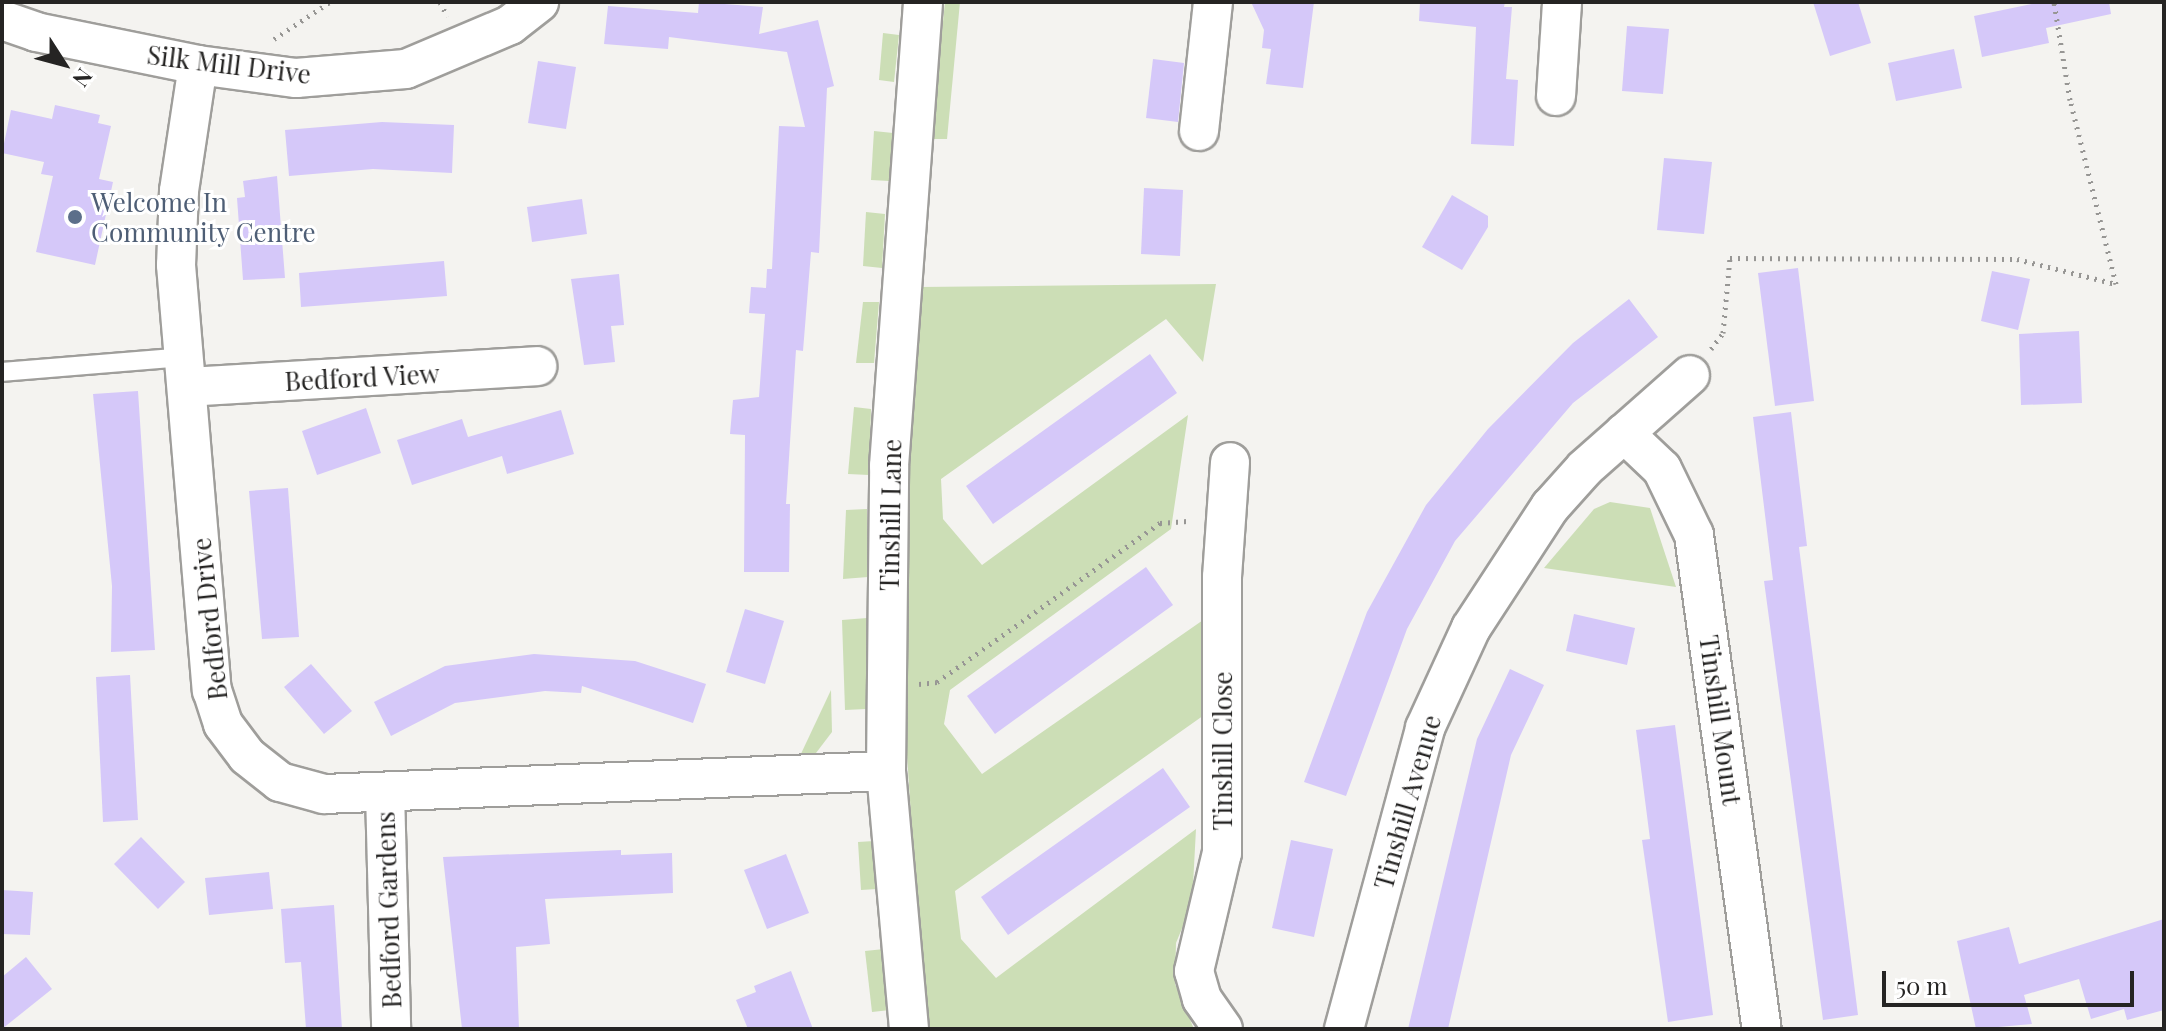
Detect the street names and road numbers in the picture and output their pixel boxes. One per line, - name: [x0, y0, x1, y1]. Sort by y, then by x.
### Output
- street label: Silk Mill Drive: [145, 38, 313, 90]
- street label: Bedford View: [283, 357, 441, 397]
- street label: Tinshill Lane: [873, 439, 907, 591]
- street label: Bedford Drive: [185, 536, 233, 702]
- street label: Tinshill Mount: [1694, 633, 1748, 807]
- street label: Tinshill Close: [1206, 671, 1238, 831]
- street label: Tinshill Avenue: [1367, 711, 1447, 893]
- street label: Bedford Gardens: [369, 811, 407, 1009]

